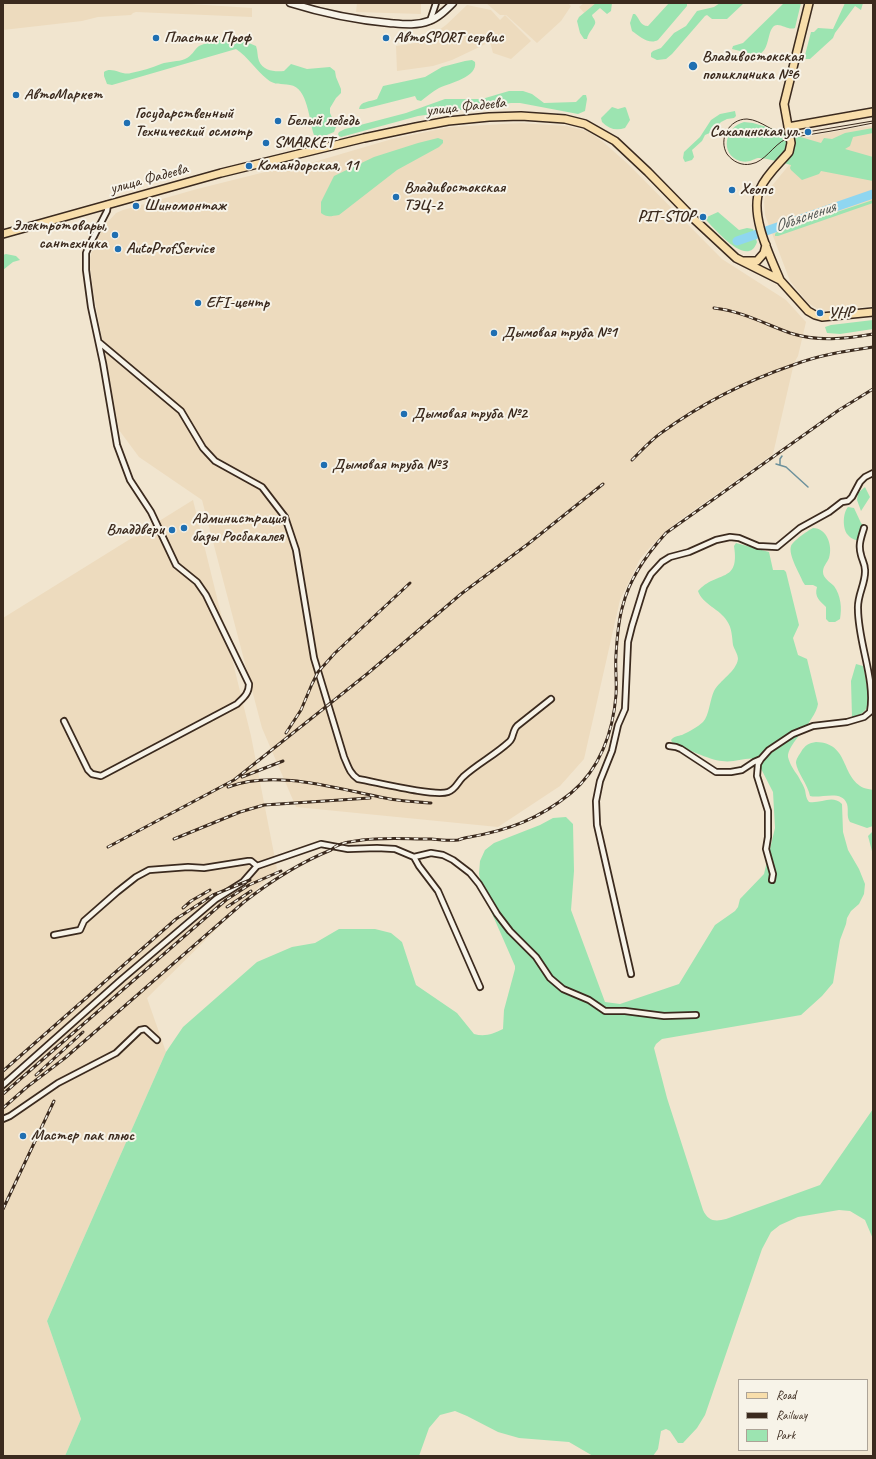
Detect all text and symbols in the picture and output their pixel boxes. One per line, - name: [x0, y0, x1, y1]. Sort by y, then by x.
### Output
- place label: Пластик Проф: [164, 28, 251, 48]
- place label: АвтоSPORT сервис: [394, 28, 503, 48]
- marker: Пластик Проф: [151, 33, 161, 43]
- marker: АвтоSPORT сервис: [381, 33, 391, 43]
- place label: Владивостокская поликлиника №6: [702, 47, 803, 85]
- marker: Владивостокская поликлиника №6: [687, 60, 699, 72]
- place label: АвтоМаркет: [24, 85, 102, 105]
- marker: АвтоМаркет: [11, 90, 21, 100]
- street label: улица Фадеева: [425, 93, 507, 121]
- place label: Государственный Технический осмотр: [135, 104, 251, 142]
- place label: Белый лебедь: [286, 111, 359, 131]
- marker: Белый лебедь: [273, 116, 283, 126]
- marker: Государственный Технический осмотр: [122, 118, 132, 128]
- place label: Сахалинская ул.: [710, 122, 800, 142]
- marker: Сахалинская ул.: [803, 127, 813, 137]
- place label: SMARKET: [274, 133, 334, 153]
- marker: SMARKET: [261, 138, 271, 148]
- place label: Командорская, 11: [257, 156, 358, 176]
- street label: улица Фадеева: [108, 159, 190, 199]
- marker: Командорская, 11: [244, 161, 254, 171]
- place label: Владивостокская ТЭЦ-2: [404, 178, 505, 216]
- place label: Хеопс: [740, 180, 773, 200]
- marker: Хеопс: [727, 185, 737, 195]
- marker: Владивостокская ТЭЦ-2: [391, 192, 401, 202]
- place label: Шиномонтаж: [144, 196, 226, 216]
- water label: Объяснения: [772, 197, 838, 237]
- marker: Шиномонтаж: [131, 201, 141, 211]
- place label: PIT-STOP: [638, 207, 695, 227]
- marker: PIT-STOP: [698, 212, 708, 222]
- place label: Электротовары, сантехника: [12, 216, 107, 254]
- marker: Электротовары, сантехника: [110, 230, 120, 240]
- place label: AutoProfService: [126, 239, 214, 259]
- marker: AutoProfService: [113, 244, 123, 254]
- place label: EFI-центр: [206, 293, 269, 313]
- marker: EFI-центр: [193, 298, 203, 308]
- place label: УНР: [828, 303, 854, 323]
- marker: УНР: [815, 308, 825, 318]
- place label: Дымовая труба №1: [502, 323, 617, 343]
- marker: Дымовая труба №1: [489, 328, 499, 338]
- place label: Дымовая труба №2: [412, 404, 527, 424]
- marker: Дымовая труба №2: [399, 409, 409, 419]
- place label: Дымовая труба №3: [332, 455, 447, 475]
- marker: Дымовая труба №3: [319, 460, 329, 470]
- place label: Администрация базы Росбакалея: [192, 509, 286, 547]
- place label: Владдвери: [106, 520, 164, 540]
- marker: Администрация базы Росбакалея: [179, 523, 189, 533]
- marker: Владдвери: [167, 525, 177, 535]
- place label: Мастер пак плюс: [31, 1126, 134, 1146]
- marker: Мастер пак плюс: [18, 1131, 28, 1141]
- legend: [738, 1379, 868, 1451]
- text: Road: [776, 1387, 796, 1403]
- text: Railway: [776, 1407, 807, 1423]
- text: Park: [776, 1427, 795, 1443]

